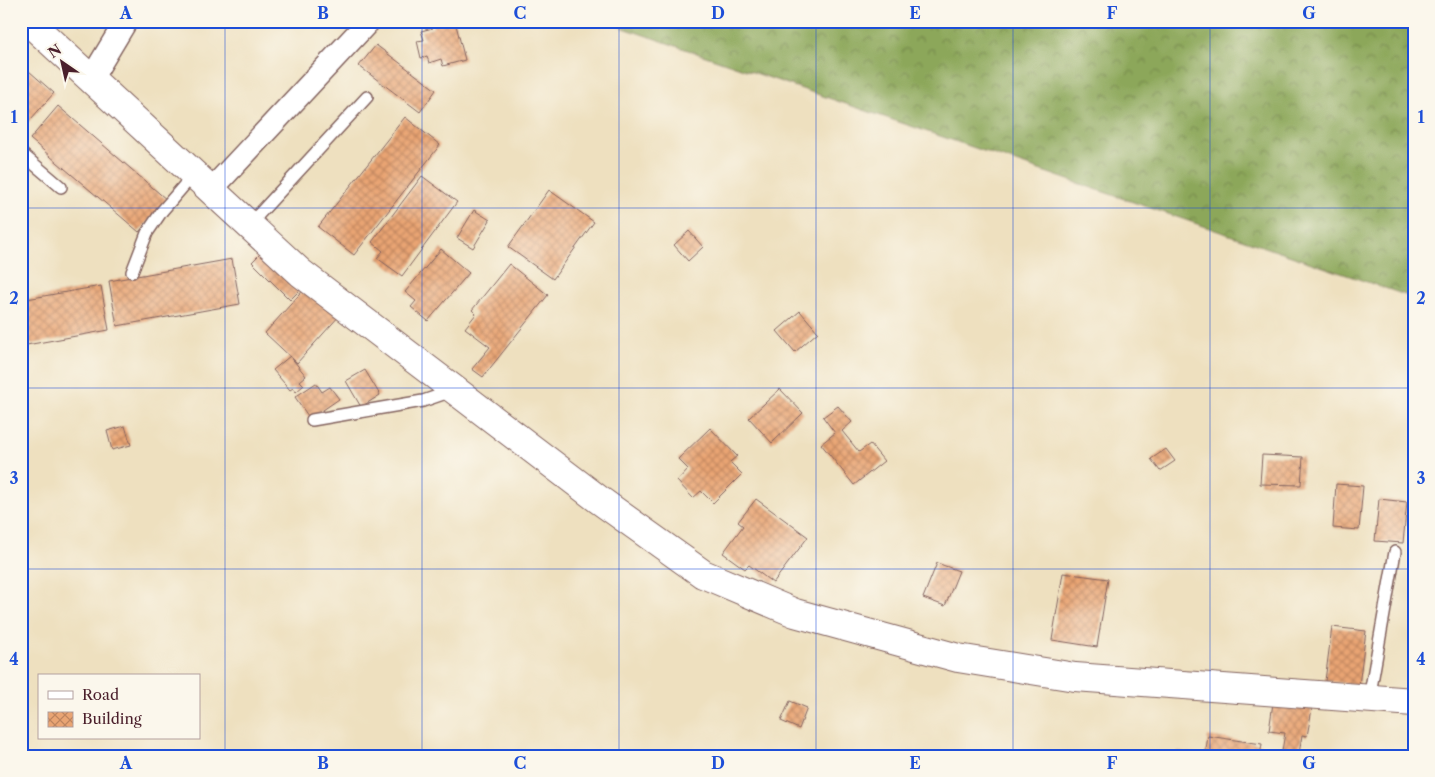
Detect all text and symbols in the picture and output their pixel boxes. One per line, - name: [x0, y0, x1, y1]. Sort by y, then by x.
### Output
- text: A: [119, 3, 133, 23]
- text: B: [317, 3, 329, 23]
- text: C: [514, 3, 526, 23]
- text: D: [711, 3, 725, 23]
- text: E: [909, 3, 921, 23]
- text: F: [1107, 3, 1118, 23]
- text: G: [1302, 3, 1316, 23]
- north arrow: [38, 38, 88, 88]
- text: N: [45, 40, 65, 62]
- text: 1: [10, 107, 18, 127]
- text: 1: [1417, 107, 1425, 127]
- text: 2: [9, 288, 19, 308]
- text: 2: [1416, 288, 1426, 308]
- text: 3: [9, 468, 19, 488]
- text: 3: [1416, 468, 1426, 488]
- text: 4: [9, 649, 19, 669]
- text: 4: [1416, 649, 1426, 669]
- legend: [38, 674, 200, 740]
- text: Road: [82, 685, 119, 704]
- text: Building: [82, 709, 142, 728]
- text: A: [119, 753, 133, 773]
- text: B: [317, 753, 329, 773]
- text: C: [514, 753, 526, 773]
- text: D: [711, 753, 725, 773]
- text: E: [909, 753, 921, 773]
- text: F: [1107, 753, 1118, 773]
- text: G: [1302, 753, 1316, 773]

